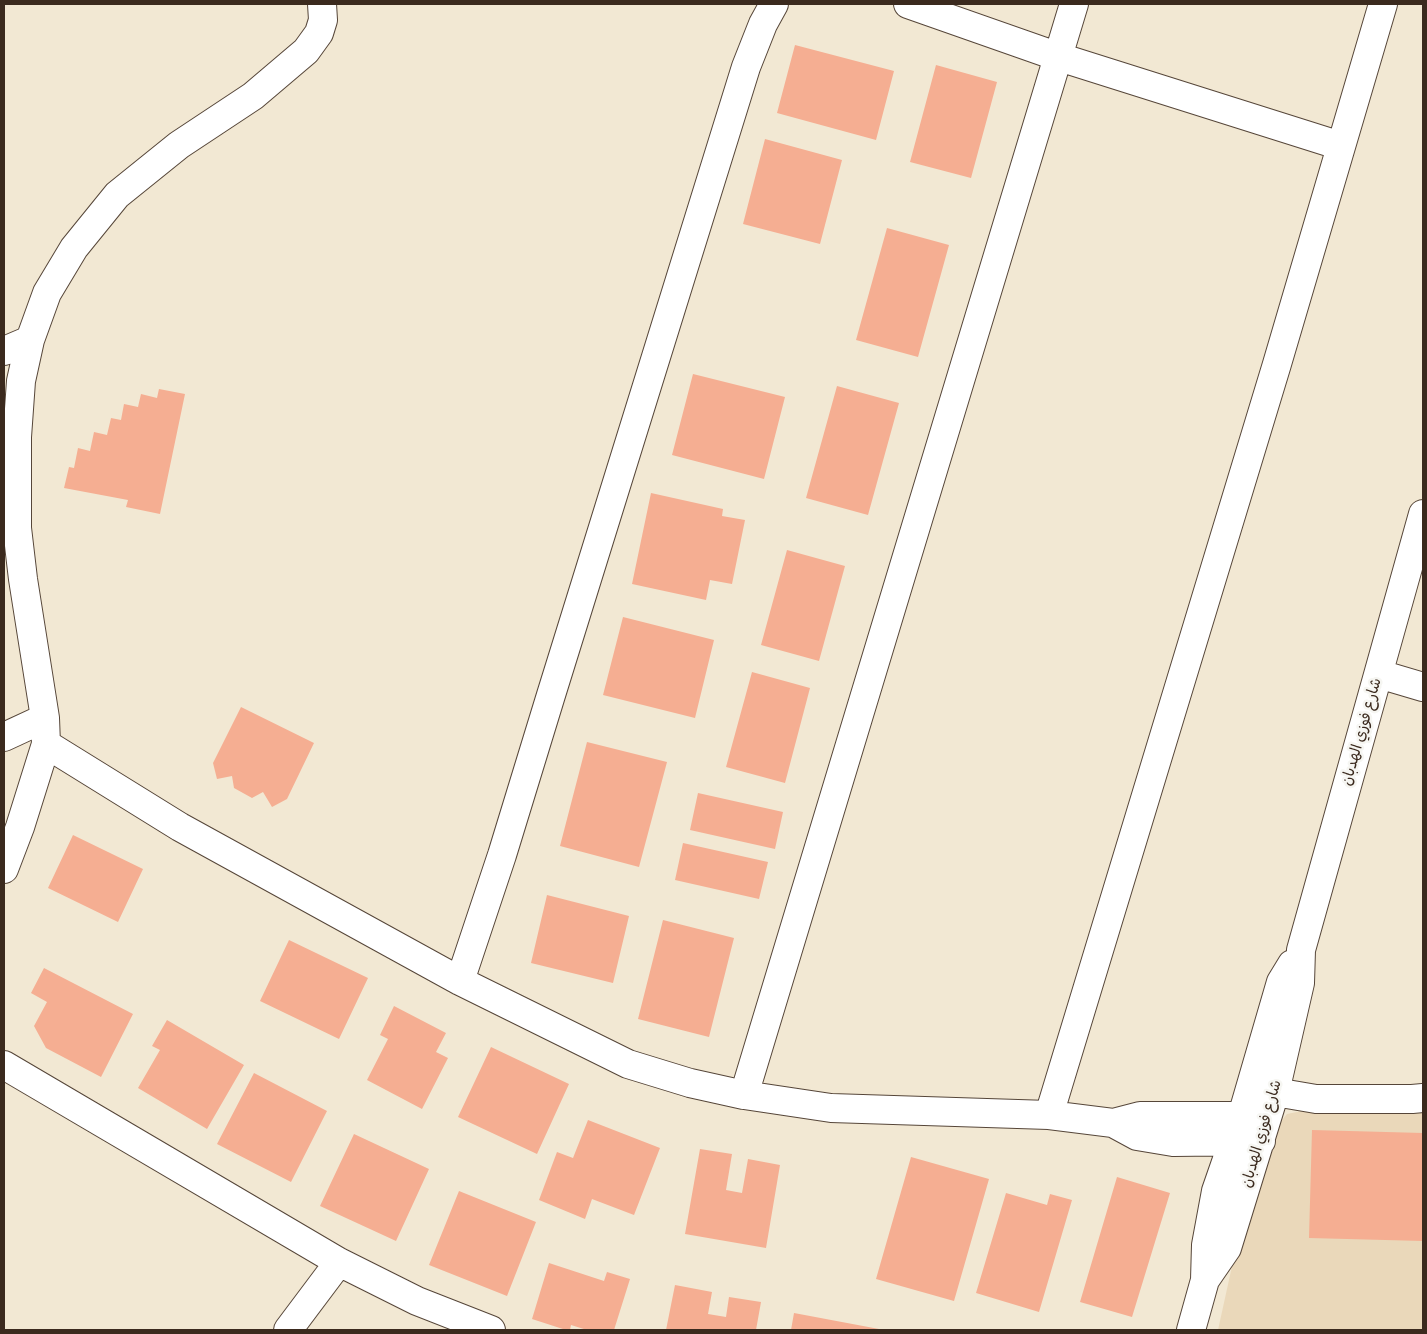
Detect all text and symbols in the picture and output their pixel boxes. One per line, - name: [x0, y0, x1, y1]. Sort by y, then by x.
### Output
- street label: شارع فوزي الهدبان: [1338, 676, 1386, 788]
- street label: شارع فوزي الهدبان: [1238, 1078, 1286, 1190]

